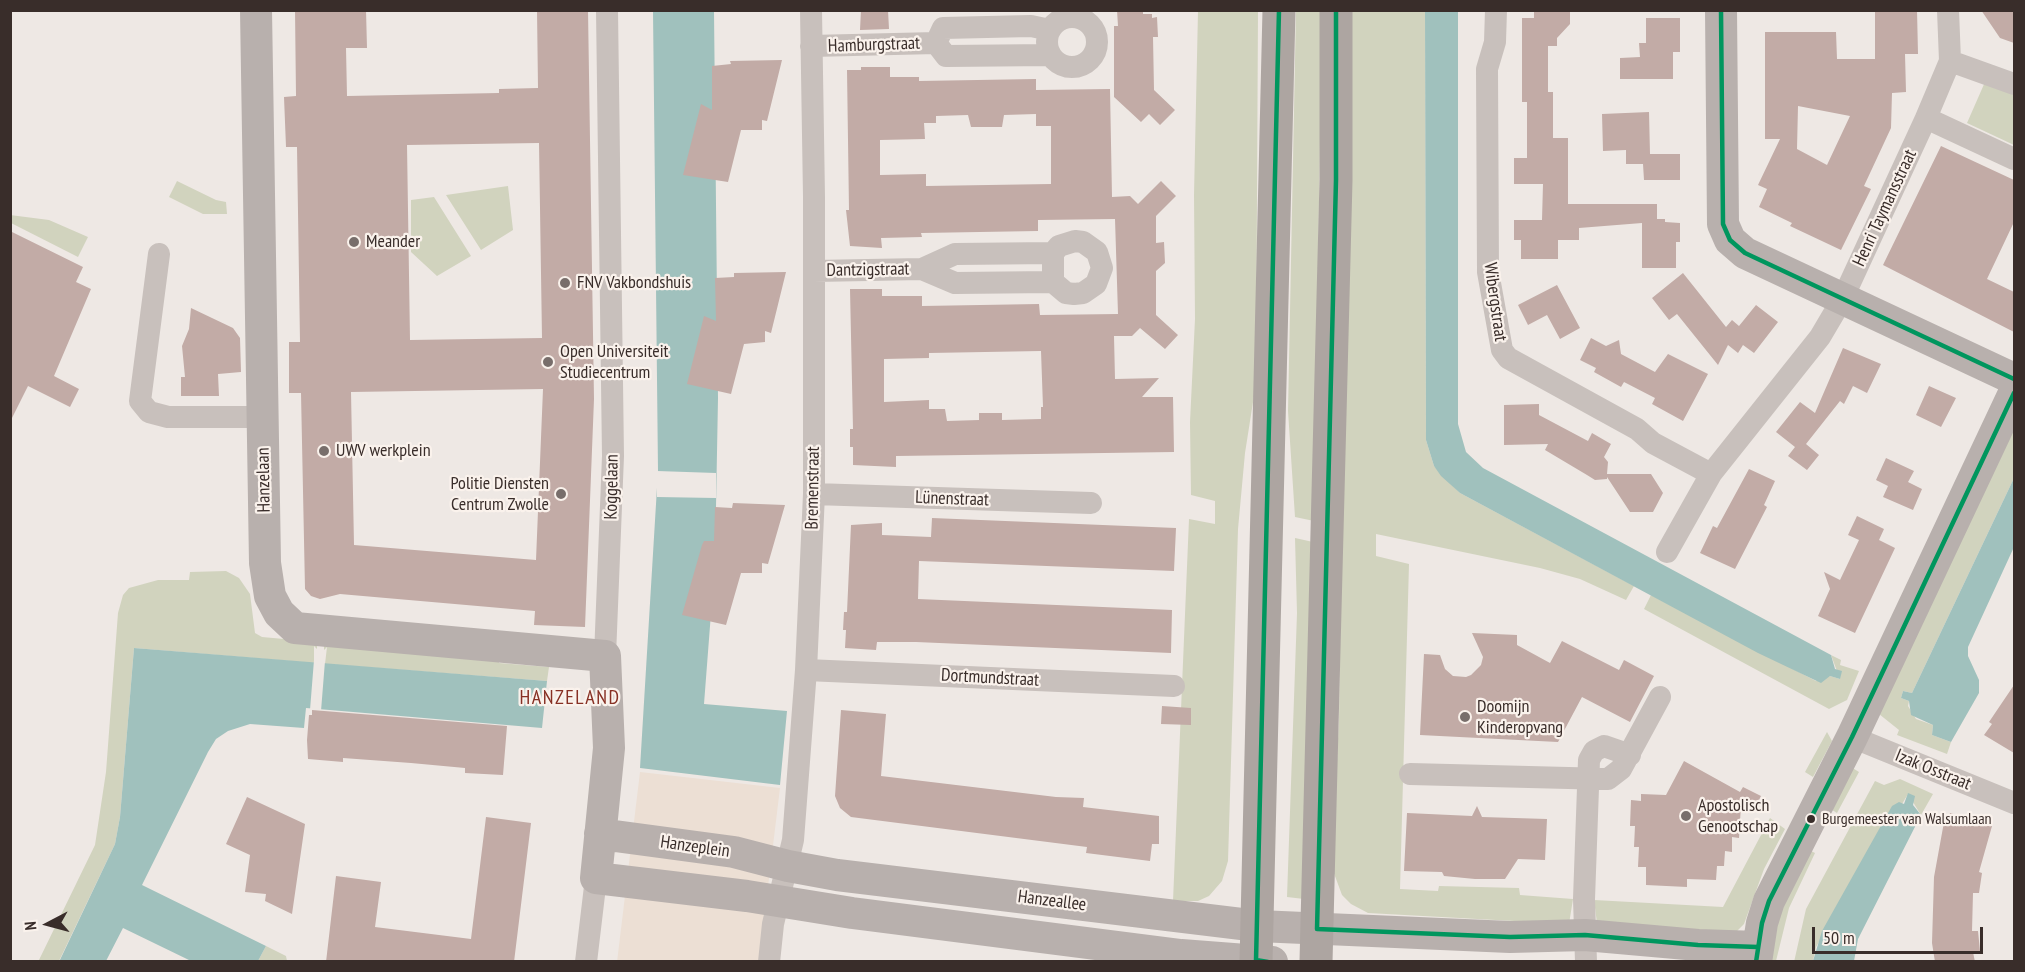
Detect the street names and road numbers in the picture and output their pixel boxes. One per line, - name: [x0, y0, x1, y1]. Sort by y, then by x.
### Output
- street label: Hamburgstraat: [828, 33, 920, 57]
- street label: Henri Taymansstraat: [1849, 146, 1921, 270]
- street label: Dantzigstraat: [826, 258, 910, 282]
- street label: Wibergstraat: [1479, 261, 1511, 343]
- street label: Bremenstraat: [801, 446, 825, 530]
- street label: Hanzelaan: [253, 447, 275, 513]
- street label: Koggelaan: [601, 454, 623, 520]
- street label: Lünenstraat: [915, 487, 989, 511]
- street label: Dortmundstraat: [940, 665, 1040, 691]
- street label: Izak Osstraat: [1892, 745, 1974, 795]
- street label: Hanzeplein: [659, 831, 731, 863]
- street label: Hanzeallee: [1017, 886, 1087, 916]

